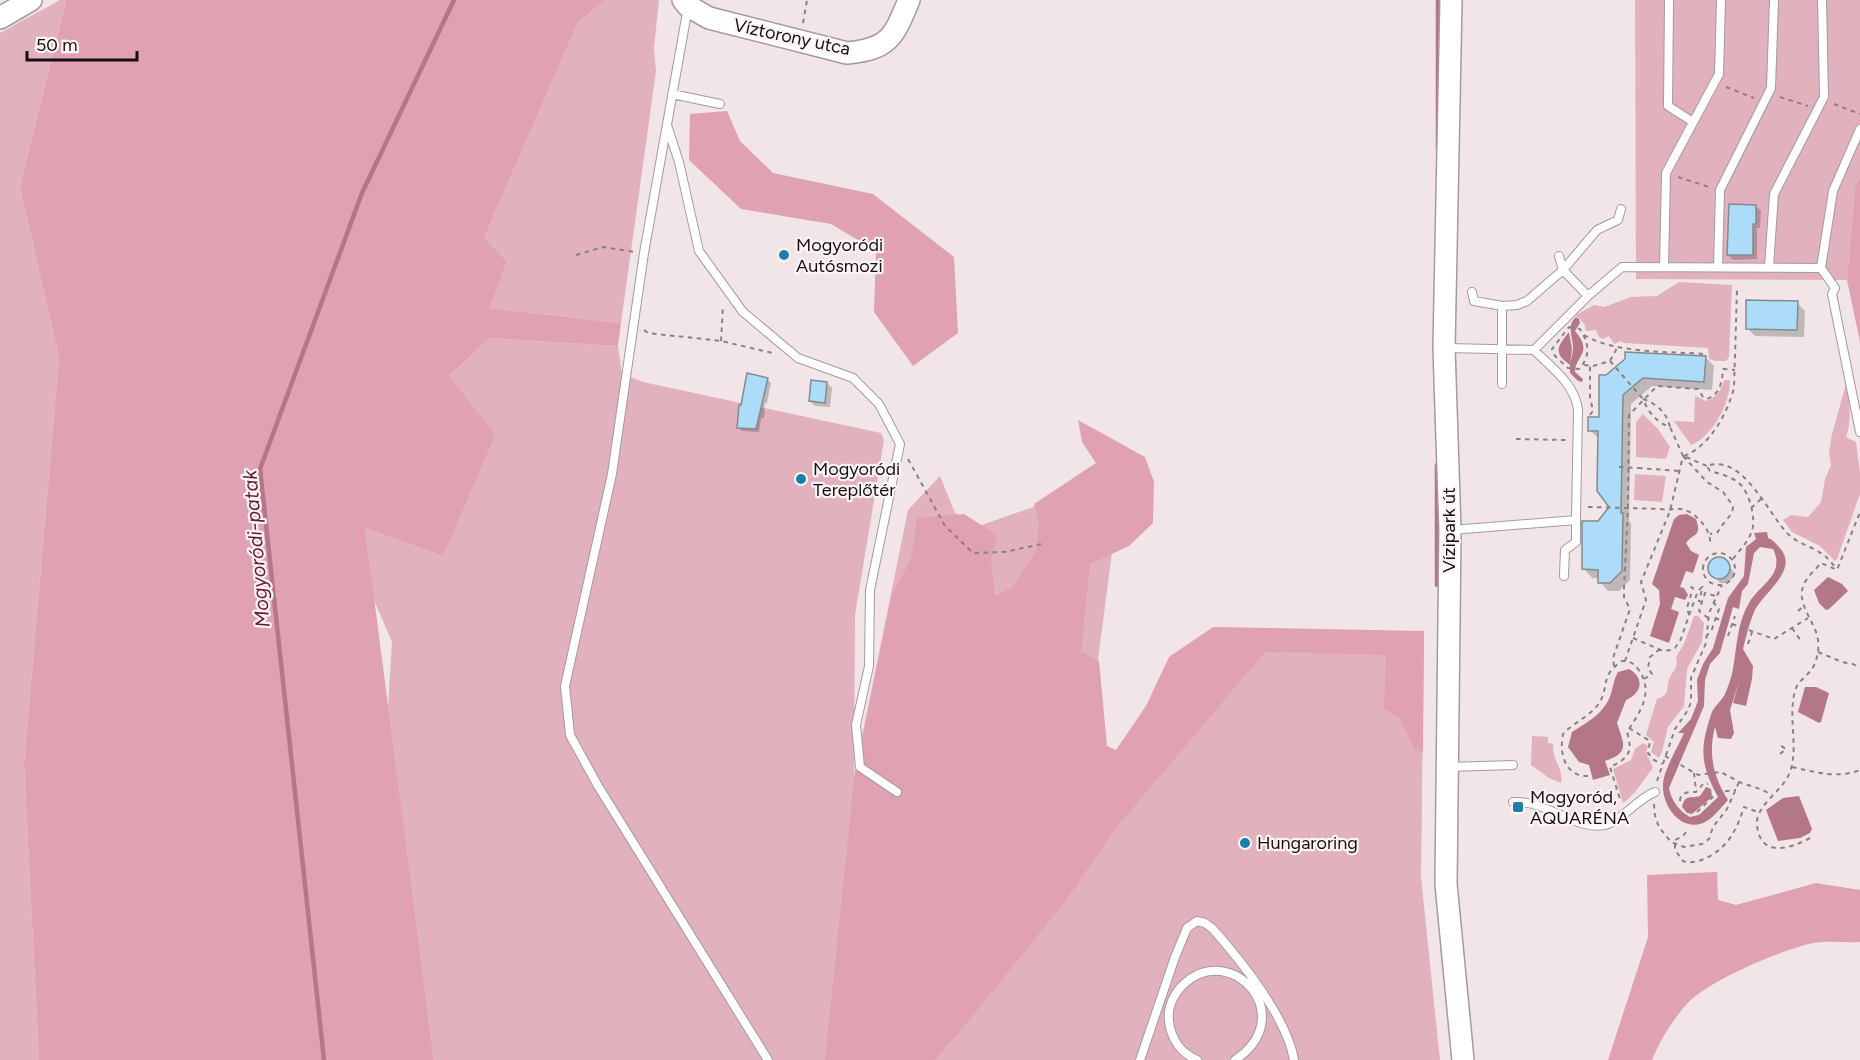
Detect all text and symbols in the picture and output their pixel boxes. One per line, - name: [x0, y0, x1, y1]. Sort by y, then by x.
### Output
- street label: Víztorony utca: [732, 14, 852, 60]
- scale bar: [27, 24, 136, 62]
- text: 50 m: [36, 34, 78, 56]
- place label: Mogyoródi Autósmozi: [796, 234, 883, 277]
- marker: Mogyoródi Autósmozi: [777, 248, 791, 262]
- place label: Mogyoródi Tereplőtér: [813, 458, 900, 501]
- water label: Mogyoródi-patak: [237, 468, 275, 629]
- marker: Mogyoródi Tereplőtér: [794, 472, 808, 486]
- street label: Vízipark út: [1438, 487, 1460, 573]
- place label: Mogyoród, AQUARÉNA: [1530, 786, 1629, 829]
- marker: Mogyoród, AQUARÉNA: [1511, 800, 1525, 814]
- place label: Hungaroring: [1257, 832, 1358, 854]
- marker: Hungaroring: [1238, 836, 1252, 850]

